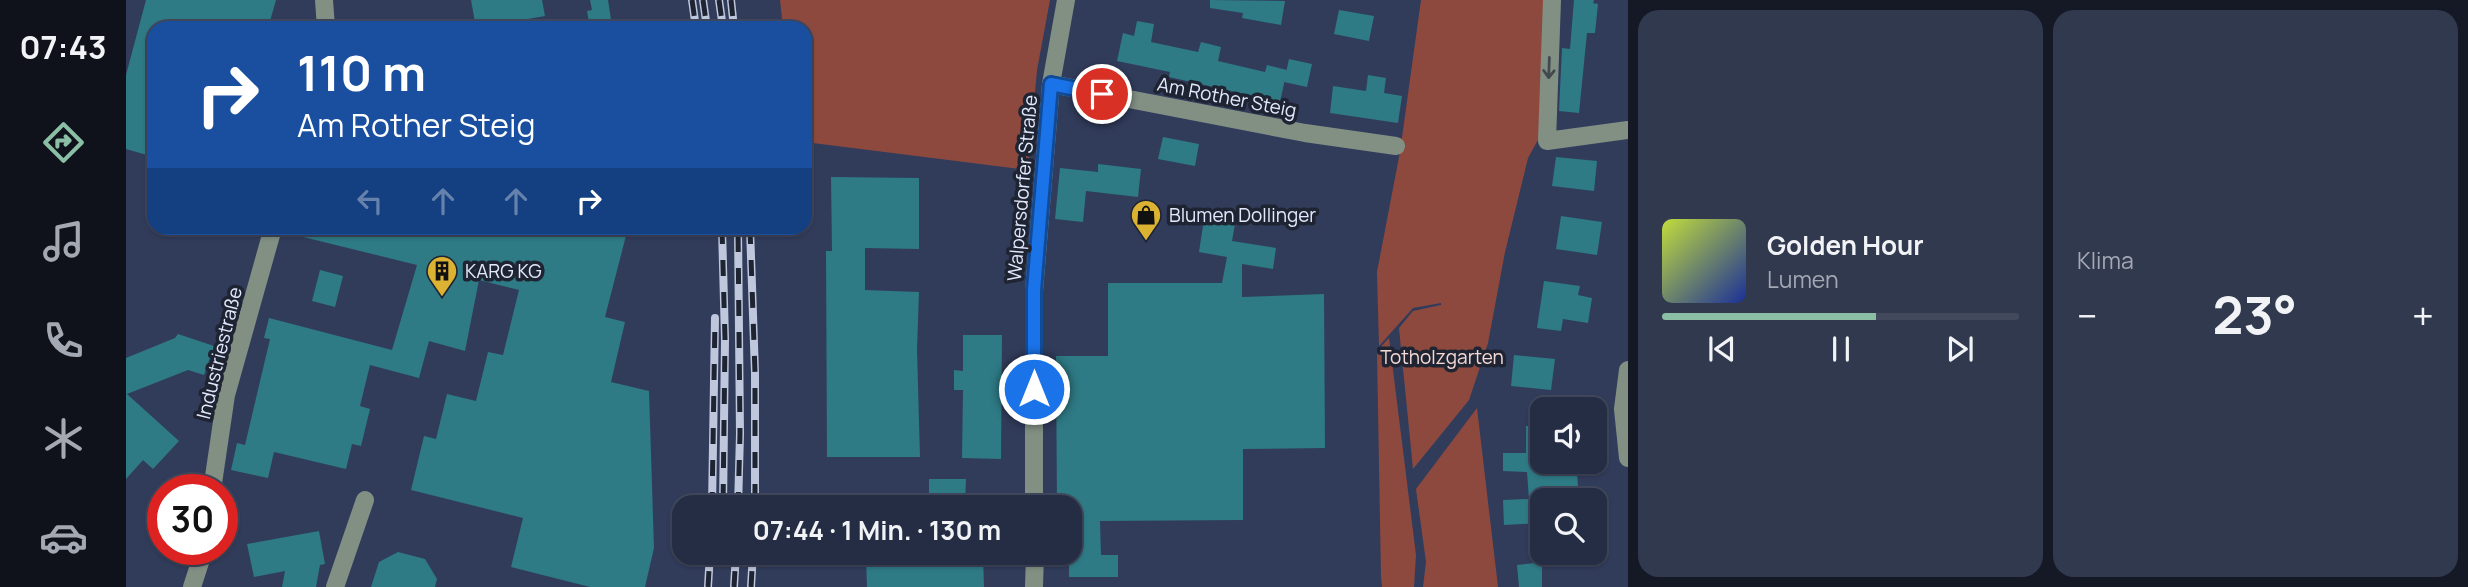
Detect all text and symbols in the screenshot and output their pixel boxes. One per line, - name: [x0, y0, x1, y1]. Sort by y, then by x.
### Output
- text: 07:43: [19, 25, 107, 69]
- text: 110 m: [297, 39, 426, 106]
- icon: right: [182, 49, 273, 140]
- one-way arrow: [1543, 56, 1556, 79]
- pin: [1072, 64, 1132, 124]
- street label: Am Rother Steig: [1155, 71, 1299, 123]
- icon: arrive: [1083, 75, 1121, 113]
- street label: Walpersdorfer Straße: [1001, 94, 1043, 282]
- text: Am Rother Steig: [297, 103, 535, 147]
- icon: directions: [39, 118, 88, 167]
- icon: left: [351, 182, 389, 220]
- icon: ahead: [424, 182, 462, 220]
- icon: ahead: [497, 182, 535, 220]
- icon: right: [570, 182, 608, 220]
- shop icon: Blumen Dollinger: [1129, 198, 1163, 242]
- place label: Blumen Dollinger: [1169, 202, 1316, 228]
- icon: music: [39, 217, 88, 266]
- text: Golden Hour: [1767, 227, 1924, 263]
- text: Klima: [2077, 244, 2134, 276]
- building icon: KARG KG: [425, 254, 459, 298]
- place label: KARG KG: [465, 258, 542, 284]
- text: Lumen: [1767, 263, 1839, 295]
- text: 23°: [2213, 279, 2297, 350]
- street label: Industriestraße: [190, 284, 248, 422]
- text: −: [2077, 289, 2098, 341]
- text: +: [2412, 289, 2434, 341]
- icon: phone: [39, 316, 88, 365]
- icon: previous: [1703, 330, 1741, 368]
- icon: pause: [1822, 330, 1860, 368]
- icon: next: [1941, 330, 1979, 368]
- park label: Totholzgarten: [1380, 344, 1504, 370]
- position arrow: [997, 352, 1071, 426]
- map controls: [1530, 397, 1607, 565]
- button: sound: [1530, 397, 1607, 474]
- icon: climate: [39, 414, 88, 463]
- speed limit sign: 30: [147, 474, 238, 565]
- button: search: [1530, 488, 1607, 565]
- text: 07:44 · 1 Min. · 130 m: [753, 512, 1001, 548]
- icon: car: [39, 513, 88, 562]

